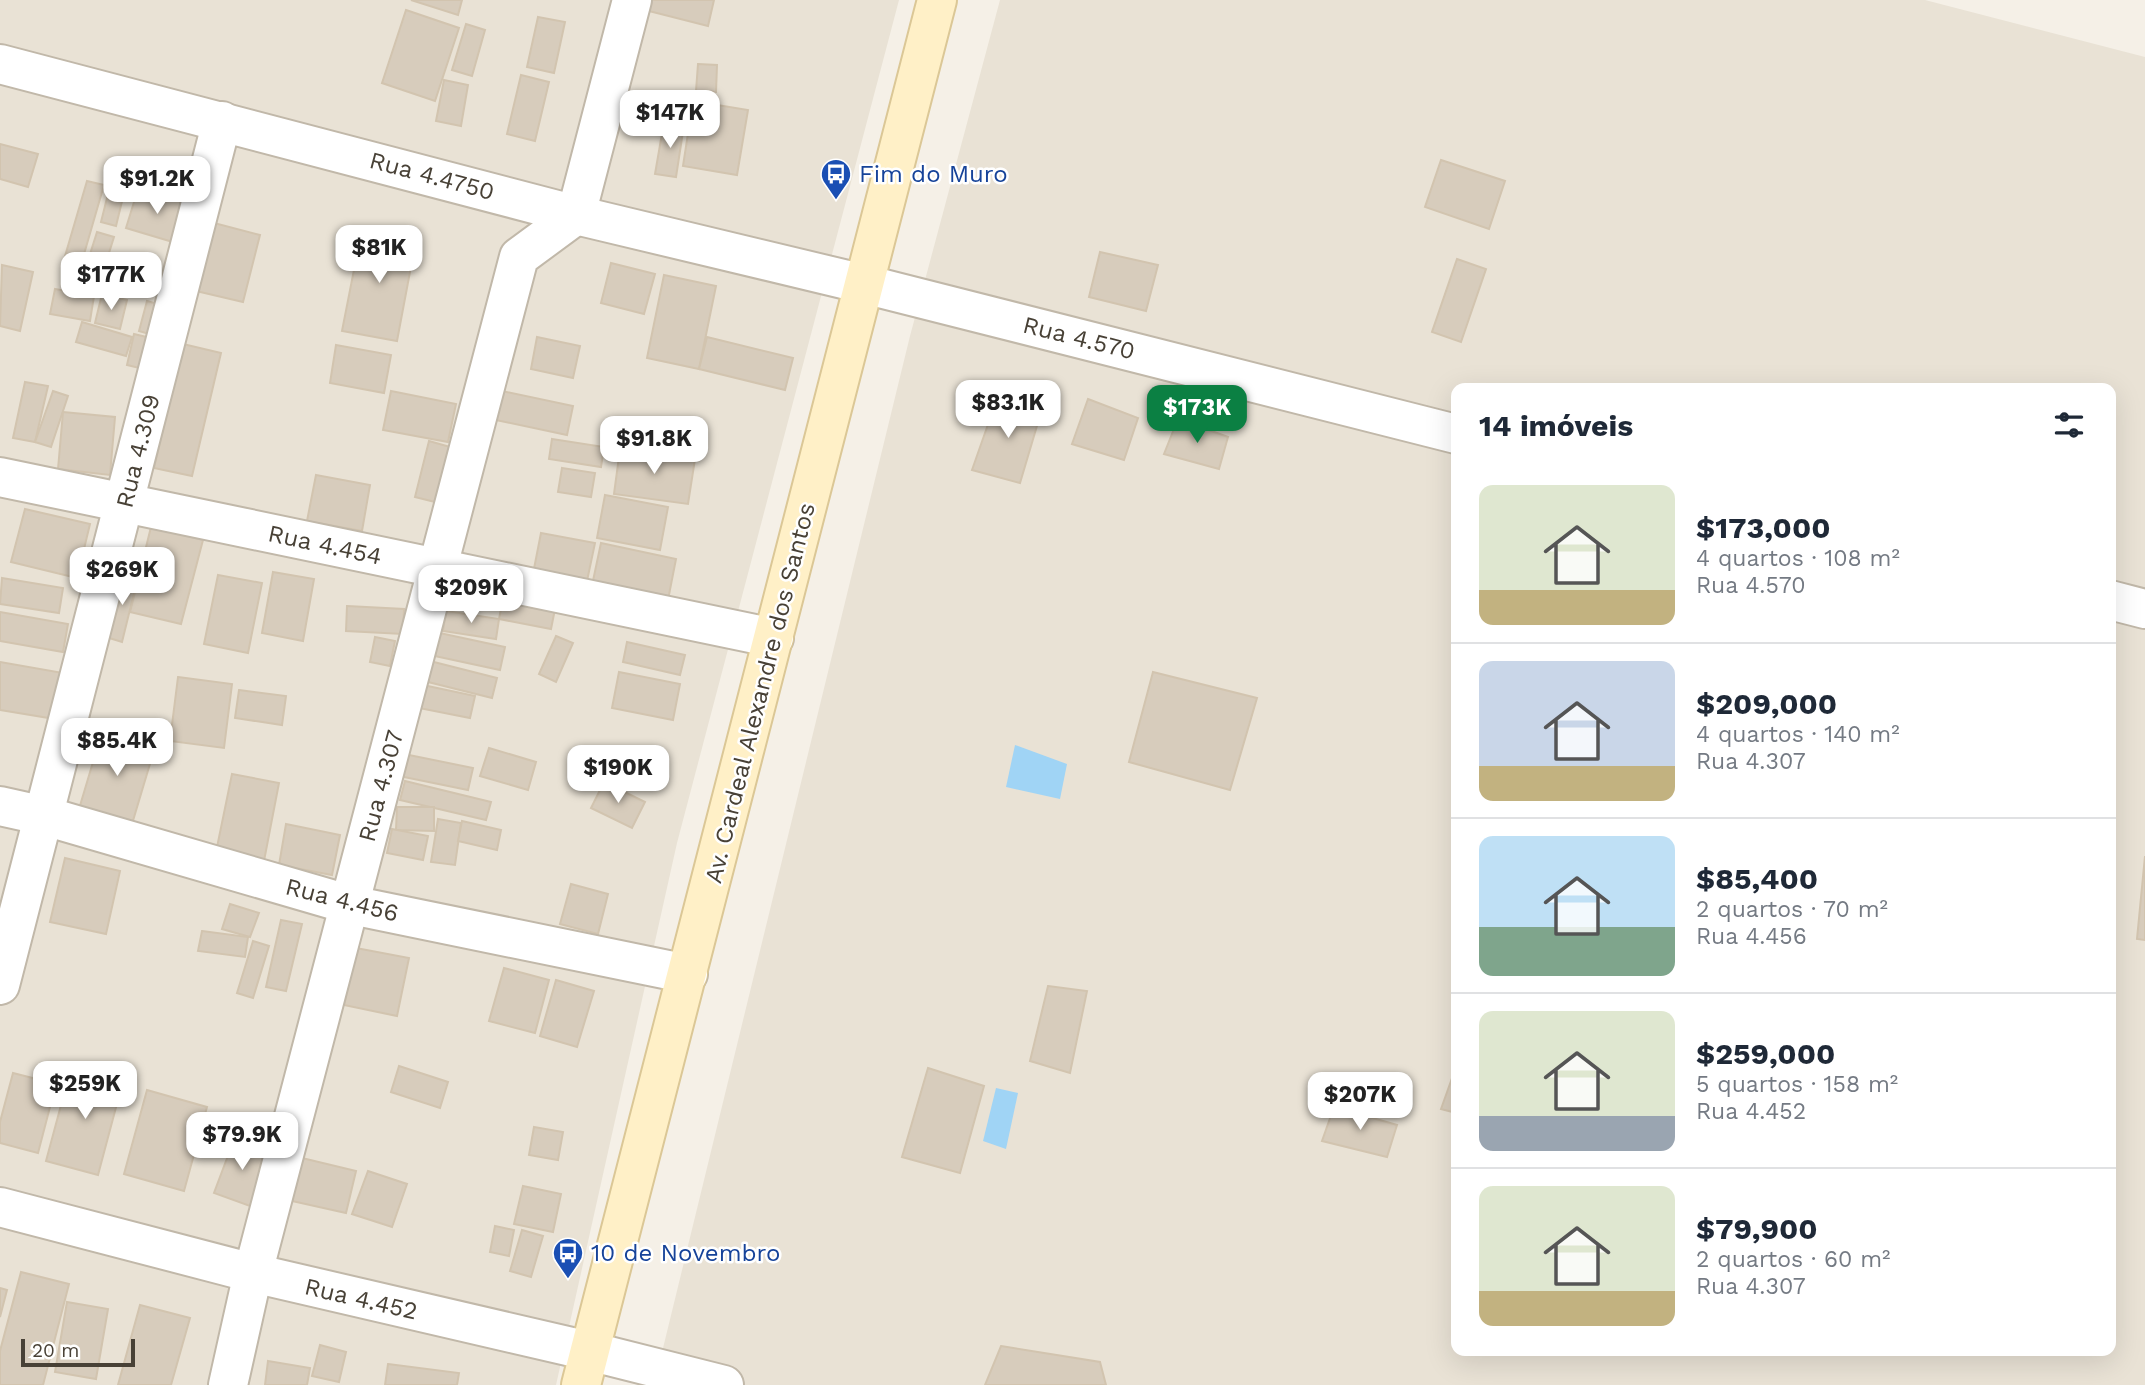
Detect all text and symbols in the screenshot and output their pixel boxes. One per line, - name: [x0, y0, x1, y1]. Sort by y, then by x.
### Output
- pin: $147K: [621, 90, 719, 150]
- text: $147K: [636, 99, 704, 126]
- street label: Rua 4.4750: [367, 146, 497, 206]
- pin: $91.2K: [100, 156, 214, 216]
- bus stop icon: Fim do Muro: [819, 157, 853, 201]
- place label: Fim do Muro: [859, 160, 1008, 188]
- text: $91.2K: [119, 165, 195, 192]
- pin: $81K: [338, 226, 420, 285]
- text: $81K: [351, 234, 407, 261]
- pin: $177K: [62, 252, 160, 312]
- text: $177K: [77, 261, 145, 288]
- street label: Rua 4.570: [1020, 311, 1138, 365]
- pin: $83.1K: [951, 380, 1065, 440]
- pin: $173K: [1148, 386, 1246, 445]
- text: $83.1K: [972, 389, 1044, 416]
- street label: Rua 4.309: [110, 391, 166, 511]
- text: $173K: [1163, 394, 1231, 421]
- icon: filters: [2050, 406, 2088, 444]
- text: 14 imóveis: [1479, 408, 1633, 443]
- pin: $91.8K: [597, 416, 711, 476]
- text: $91.8K: [616, 425, 692, 452]
- street label: Av. Cardeal Alexandre dos Santos: [699, 500, 821, 886]
- text: $173,000: [1696, 510, 1831, 545]
- icon: home: [1535, 513, 1619, 597]
- street label: Rua 4.454: [266, 519, 384, 571]
- text: 4 quartos · 108 m²: [1696, 545, 1900, 572]
- pin: $269K: [73, 548, 171, 607]
- text: $269K: [86, 556, 158, 583]
- pin: $209K: [422, 566, 520, 625]
- text: Rua 4.570: [1696, 572, 1806, 599]
- text: $209K: [434, 574, 508, 601]
- text: $209,000: [1696, 686, 1837, 721]
- icon: home: [1535, 689, 1619, 773]
- pin: $85.4K: [60, 718, 174, 778]
- text: 4 quartos · 140 m²: [1696, 721, 1900, 748]
- text: $85.4K: [77, 727, 157, 754]
- street label: Rua 4.307: [353, 727, 409, 845]
- pin: $190K: [569, 746, 667, 805]
- text: Rua 4.307: [1696, 748, 1806, 775]
- text: $190K: [583, 754, 653, 781]
- text: $85,400: [1696, 861, 1818, 896]
- icon: home: [1535, 864, 1619, 948]
- street label: Rua 4.456: [283, 872, 401, 928]
- text: 2 quartos · 70 m²: [1696, 896, 1888, 923]
- text: Rua 4.456: [1696, 923, 1807, 950]
- text: $259,000: [1696, 1036, 1835, 1071]
- icon: home: [1535, 1039, 1619, 1123]
- pin: $259K: [36, 1062, 134, 1121]
- text: $259K: [49, 1070, 121, 1097]
- text: 5 quartos · 158 m²: [1696, 1071, 1898, 1098]
- pin: $207K: [1311, 1072, 1409, 1132]
- text: $207K: [1324, 1081, 1396, 1108]
- text: Rua 4.452: [1696, 1098, 1806, 1125]
- pin: $79.9K: [185, 1112, 299, 1172]
- text: $79.9K: [202, 1121, 282, 1148]
- text: $79,900: [1696, 1211, 1818, 1246]
- icon: home: [1535, 1214, 1619, 1298]
- bus stop icon: 10 de Novembro: [551, 1236, 585, 1280]
- place label: 10 de Novembro: [591, 1239, 780, 1267]
- text: 2 quartos · 60 m²: [1696, 1246, 1890, 1273]
- street label: Rua 4.452: [302, 1272, 420, 1326]
- text: Rua 4.307: [1696, 1273, 1806, 1300]
- scale bar: [21, 1336, 135, 1368]
- text: 20 m: [32, 1339, 79, 1362]

